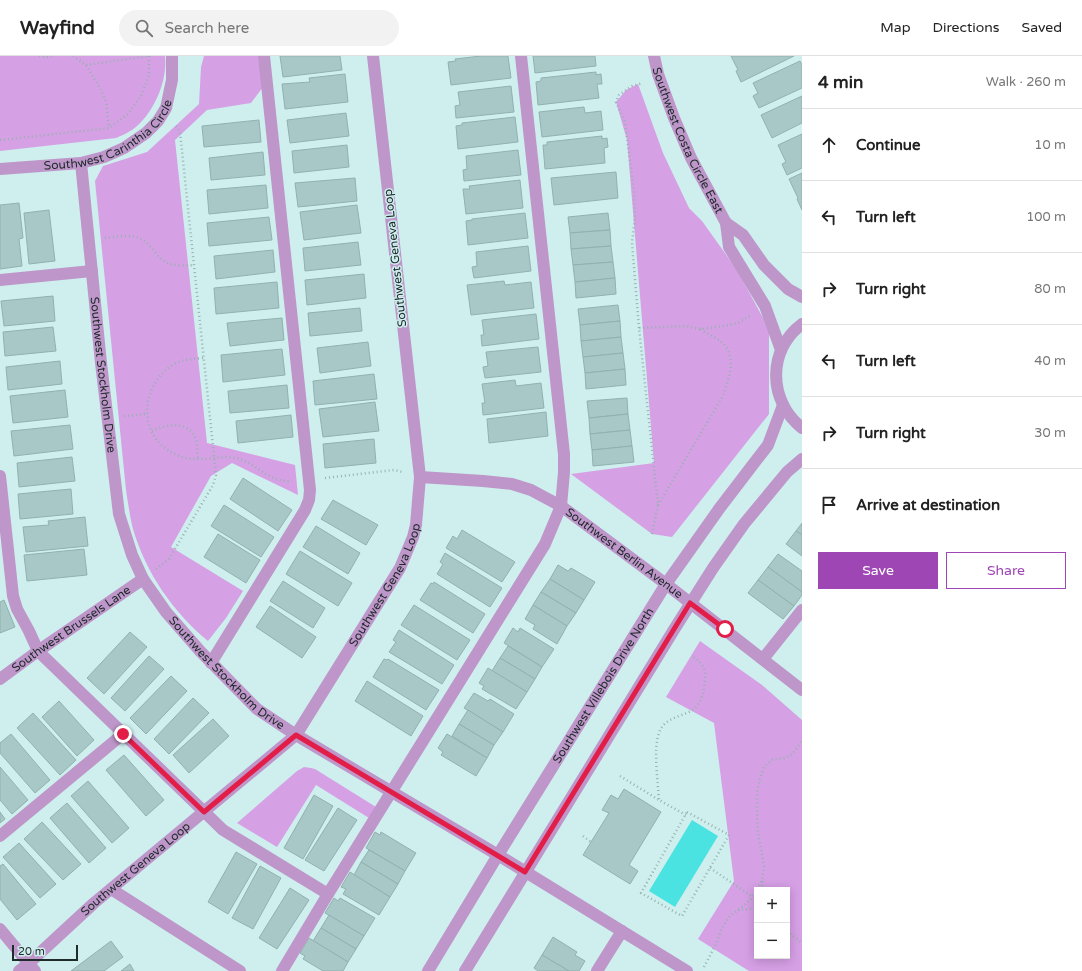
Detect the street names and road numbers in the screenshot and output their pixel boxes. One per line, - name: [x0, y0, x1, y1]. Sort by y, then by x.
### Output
- street label: Southwest Costa Circle East: [650, 66, 727, 216]
- street label: Southwest Carinthia Circle: [43, 98, 175, 173]
- street label: Southwest Geneva Loop: [381, 188, 409, 328]
- street label: Southwest Stockholm Drive: [87, 296, 119, 454]
- street label: Southwest Berlin Avenue: [563, 505, 686, 601]
- street label: Southwest Geneva Loop: [346, 522, 423, 649]
- street label: Southwest Brussels Lane: [9, 583, 133, 675]
- street label: Southwest Villebois Drive North: [550, 605, 657, 766]
- street label: Southwest Stockholm Drive: [166, 613, 287, 732]
- street label: Southwest Geneva Loop: [78, 819, 193, 919]

